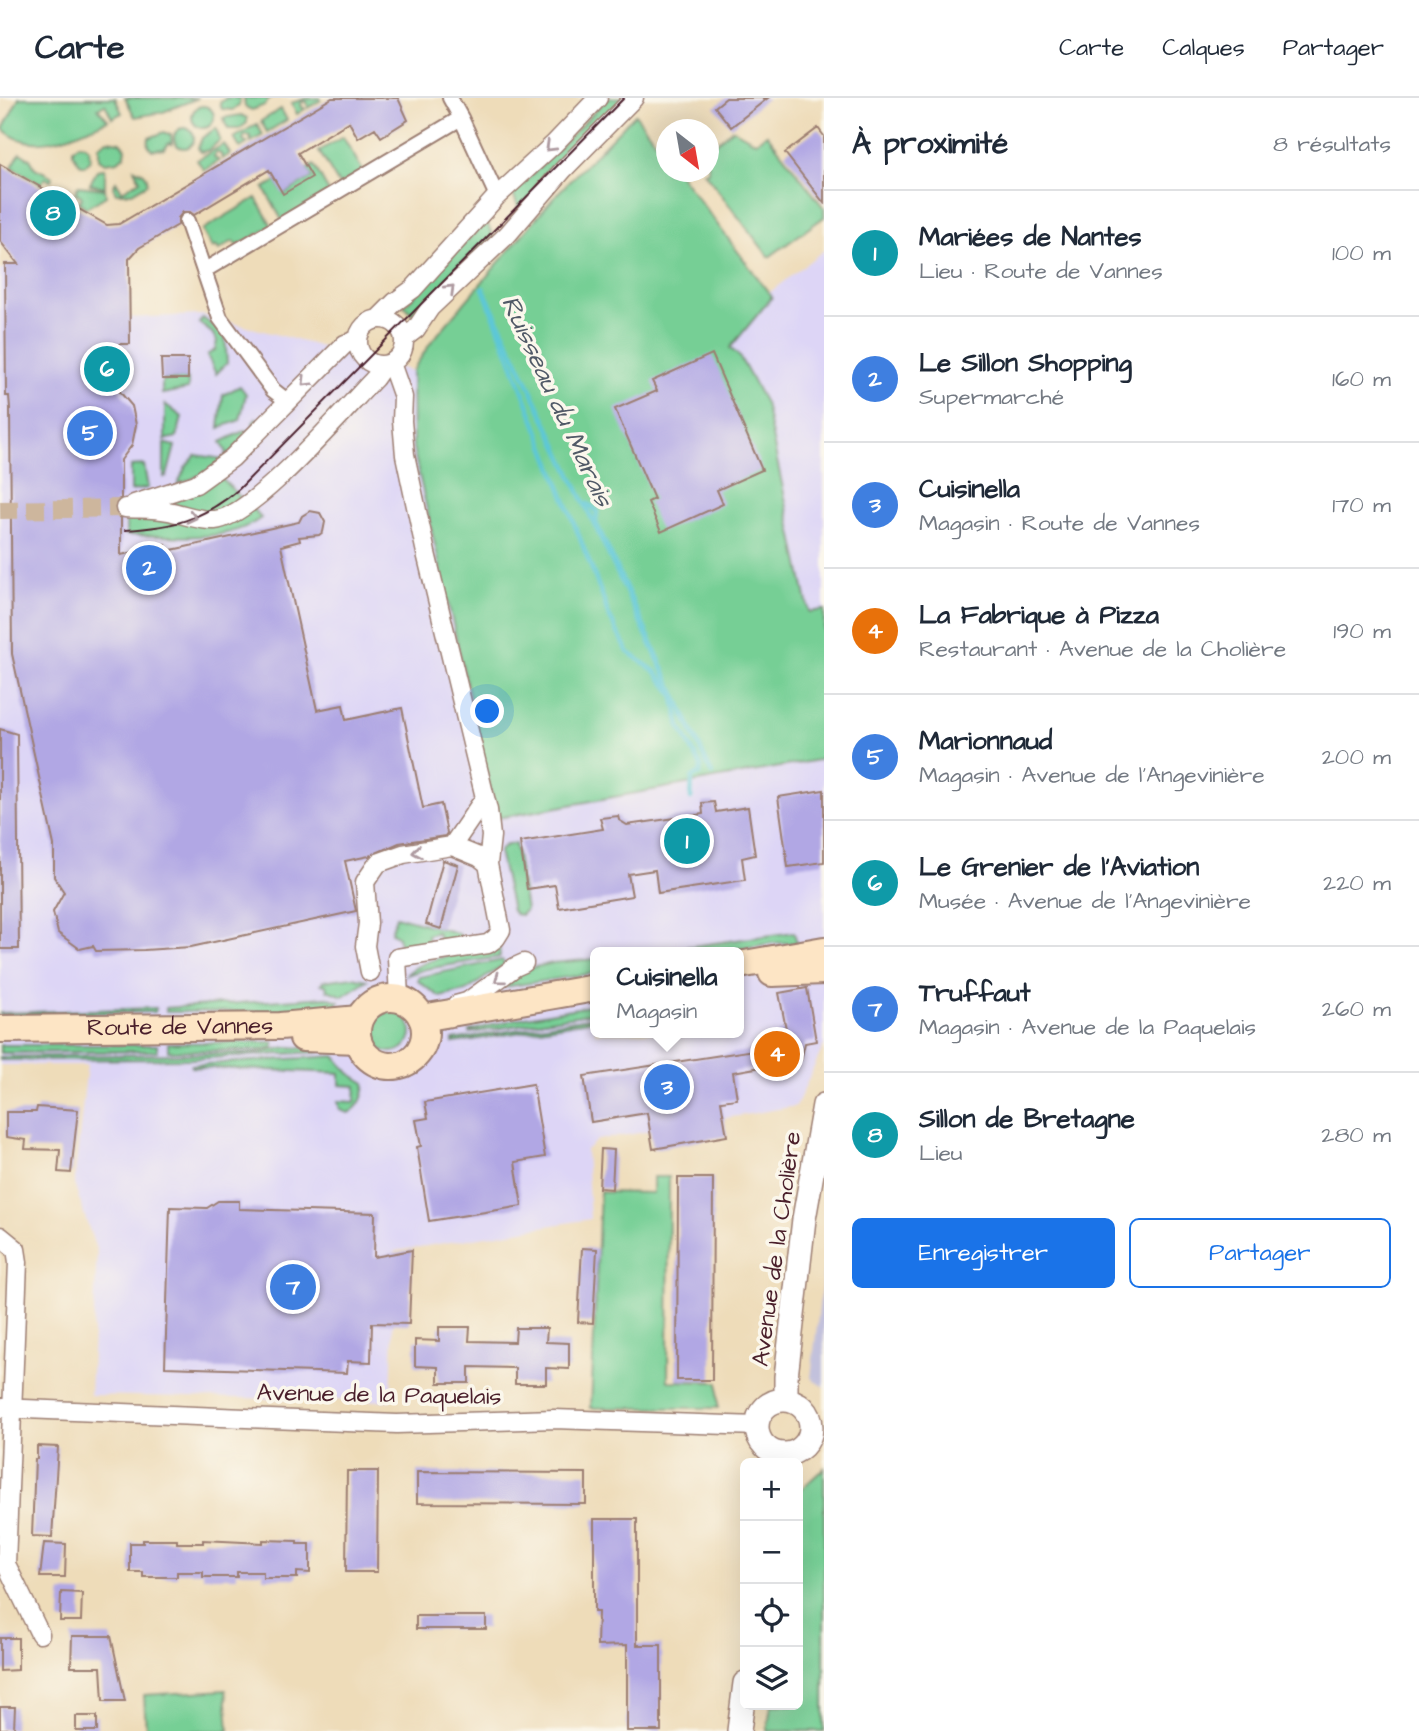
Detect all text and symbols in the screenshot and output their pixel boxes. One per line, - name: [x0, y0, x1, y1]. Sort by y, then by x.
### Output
- text: Carte: [35, 25, 125, 71]
- text: Carte: [1059, 31, 1124, 65]
- text: Calques: [1162, 31, 1245, 65]
- text: Partager: [1283, 31, 1384, 65]
- north arrow: [656, 119, 719, 182]
- text: À proximité: [852, 123, 1008, 165]
- text: 8 résultats: [1273, 128, 1391, 160]
- one-way arrow: [545, 138, 558, 151]
- pin: 8: [30, 187, 76, 239]
- text: Mariées de Nantes: [919, 219, 1142, 255]
- text: 1: [874, 237, 876, 269]
- text: 100 m: [1332, 237, 1391, 269]
- text: Lieu · Route de Vannes: [919, 255, 1163, 287]
- one-way arrow: [442, 284, 455, 297]
- water label: Ruisseau du Marais: [492, 290, 623, 514]
- pin: 6: [84, 343, 130, 395]
- text: Le Sillon Shopping: [919, 345, 1132, 381]
- text: 2: [868, 363, 882, 395]
- text: 160 m: [1332, 363, 1391, 395]
- one-way arrow: [301, 374, 314, 387]
- text: Supermarché: [919, 381, 1064, 413]
- pin: 5: [67, 407, 113, 459]
- text: Cuisinella: [919, 471, 1020, 507]
- text: 3: [869, 489, 881, 521]
- text: 170 m: [1332, 489, 1391, 521]
- text: Magasin · Route de Vannes: [919, 507, 1200, 539]
- one-way arrow: [186, 509, 198, 524]
- pin: 2: [126, 542, 172, 594]
- text: La Fabrique à Pizza: [919, 597, 1159, 633]
- text: 4: [867, 615, 883, 647]
- text: 190 m: [1333, 615, 1391, 647]
- text: Restaurant · Avenue de la Cholière: [919, 633, 1286, 665]
- your location: [470, 694, 504, 728]
- text: Marionnaud: [919, 723, 1052, 759]
- text: 5: [867, 741, 883, 773]
- text: 200 m: [1322, 741, 1391, 773]
- text: Magasin · Avenue de l'Angevinière: [919, 759, 1265, 791]
- pin: 1: [664, 815, 710, 867]
- one-way arrow: [411, 844, 423, 859]
- text: Le Grenier de l'Aviation: [919, 849, 1199, 885]
- text: 6: [868, 867, 882, 899]
- text: 220 m: [1323, 867, 1391, 899]
- text: Musée · Avenue de l'Angevinière: [919, 885, 1251, 917]
- popup: [590, 947, 744, 1038]
- text: Cuisinella: [616, 959, 718, 995]
- one-way arrow: [494, 971, 507, 983]
- text: Truffaut: [919, 975, 1031, 1011]
- text: 7: [868, 993, 882, 1025]
- text: 260 m: [1322, 993, 1391, 1025]
- text: Magasin: [616, 995, 697, 1027]
- street label: Route de Vannes: [87, 1009, 273, 1045]
- text: Magasin · Avenue de la Paquelais: [919, 1011, 1256, 1043]
- pin: 4: [754, 1028, 800, 1080]
- pin: 3: [644, 1061, 690, 1113]
- text: Sillon de Bretagne: [919, 1101, 1135, 1137]
- text: 8: [868, 1119, 882, 1151]
- text: 280 m: [1321, 1119, 1391, 1151]
- street label: Avenue de la Cholière: [744, 1129, 810, 1369]
- text: Lieu: [919, 1137, 963, 1169]
- button: Enregistrer: [852, 1218, 1115, 1288]
- button: Partager: [1129, 1218, 1391, 1288]
- pin: 7: [270, 1261, 316, 1313]
- street label: Avenue de la Paquelais: [256, 1376, 502, 1414]
- map controls: [740, 1458, 803, 1710]
- button: +: [740, 1458, 803, 1521]
- button: −: [740, 1521, 803, 1584]
- button: locate: [740, 1584, 803, 1647]
- button: layers: [740, 1647, 803, 1710]

